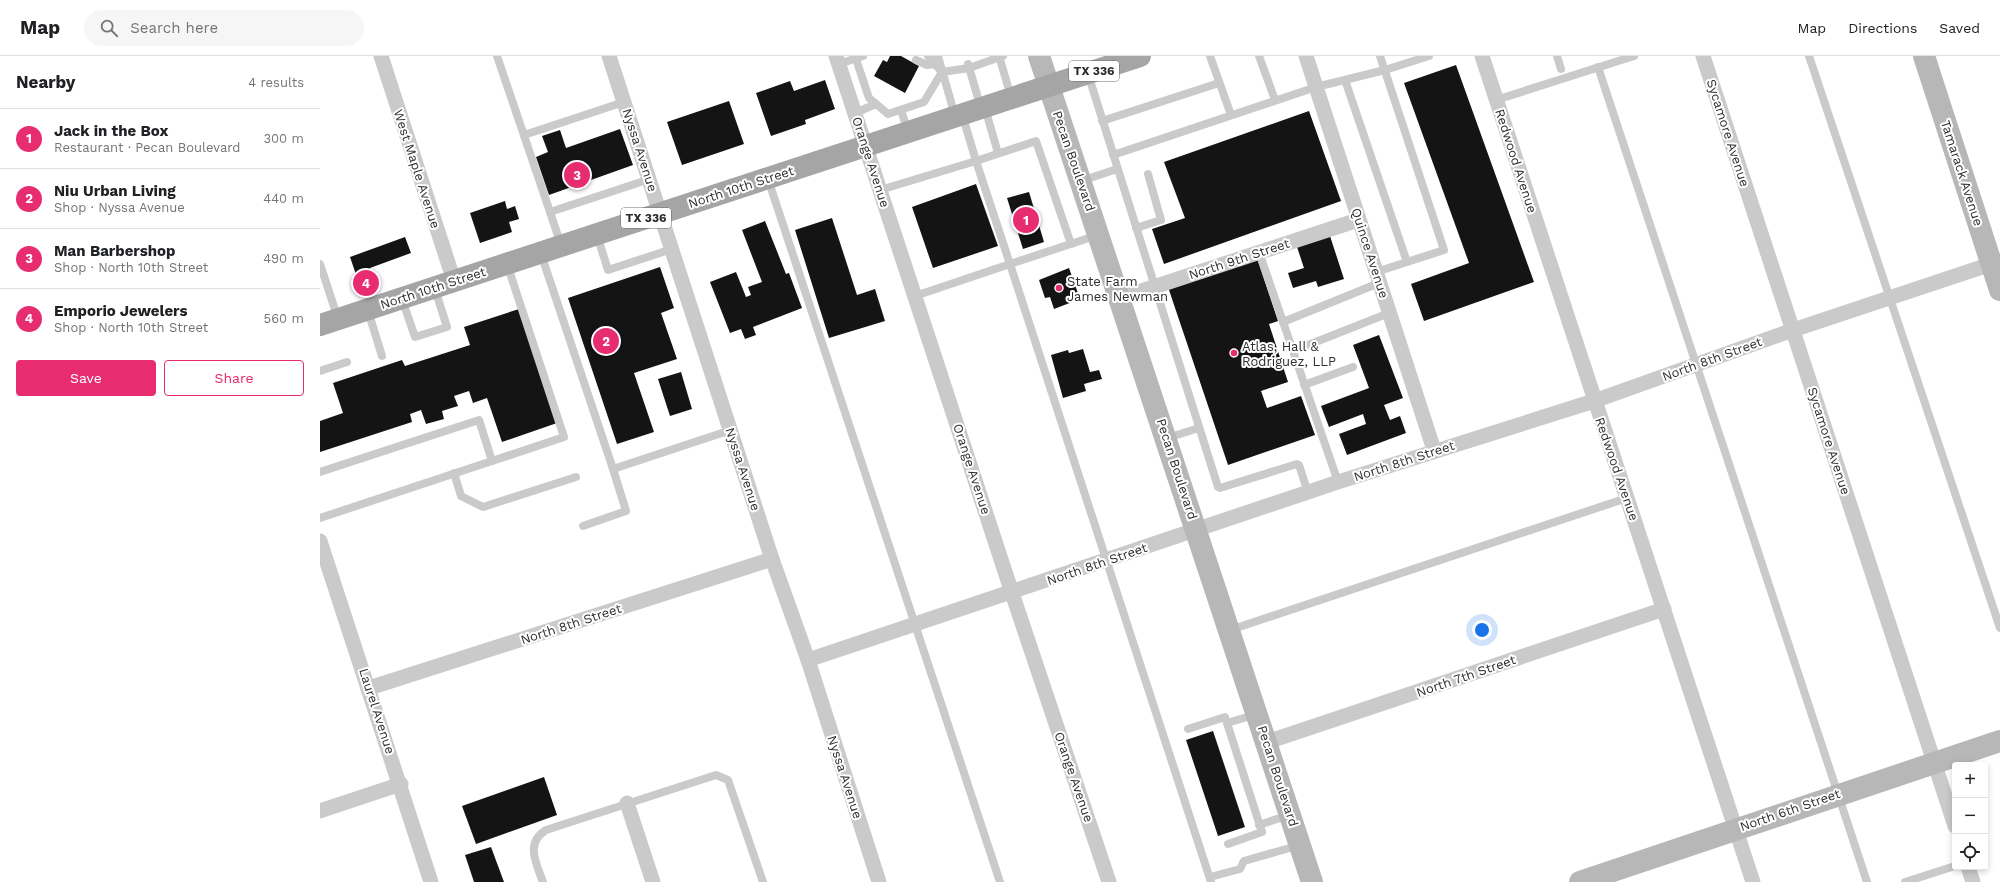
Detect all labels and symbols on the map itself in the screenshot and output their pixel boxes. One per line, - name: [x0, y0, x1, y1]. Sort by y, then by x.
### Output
- road number: TX 336: [1069, 61, 1119, 81]
- street label: Sycamore Avenue: [1704, 77, 1752, 189]
- street label: Nyssa Avenue: [619, 106, 661, 194]
- street label: Redwood Avenue: [1492, 107, 1540, 215]
- street label: West Maple Avenue: [391, 108, 443, 230]
- street label: Pecan Boulevard: [1050, 109, 1098, 213]
- street label: Orange Avenue: [849, 115, 893, 209]
- street label: Tamarack Avenue: [1938, 118, 1986, 228]
- pin: 3: [564, 160, 590, 190]
- street label: North 10th Street: [686, 163, 796, 211]
- pin: 1: [1013, 205, 1039, 235]
- street label: Quince Avenue: [1348, 206, 1392, 300]
- road number: TX 336: [621, 208, 671, 228]
- street label: North 9th Street: [1187, 235, 1292, 282]
- street label: North 10th Street: [378, 264, 488, 312]
- pin: 4: [353, 268, 379, 298]
- place label: State Farm James Newman: [1067, 274, 1168, 304]
- marker: State Farm James Newman: [1054, 283, 1064, 293]
- pin: 2: [593, 326, 619, 356]
- street label: North 8th Street: [1660, 334, 1764, 384]
- place label: Atlas, Hall & Rodriguez, LLP: [1242, 339, 1336, 369]
- marker: Atlas, Hall & Rodriguez, LLP: [1229, 348, 1239, 358]
- street label: Sycamore Avenue: [1805, 385, 1853, 497]
- street label: Redwood Avenue: [1592, 415, 1642, 523]
- street label: Pecan Boulevard: [1154, 417, 1200, 521]
- street label: Orange Avenue: [950, 422, 994, 516]
- street label: Nyssa Avenue: [722, 425, 764, 513]
- street label: North 8th Street: [1352, 437, 1457, 484]
- street label: North 8th Street: [1045, 540, 1150, 588]
- street label: North 8th Street: [519, 600, 624, 647]
- your location: [1472, 620, 1492, 640]
- street label: North 7th Street: [1414, 652, 1518, 700]
- street label: Laurel Avenue: [356, 666, 398, 756]
- street label: Pecan Boulevard: [1255, 724, 1301, 828]
- street label: Orange Avenue: [1052, 730, 1096, 824]
- street label: Nyssa Avenue: [824, 733, 866, 821]
- street label: North 6th Street: [1738, 786, 1843, 834]

